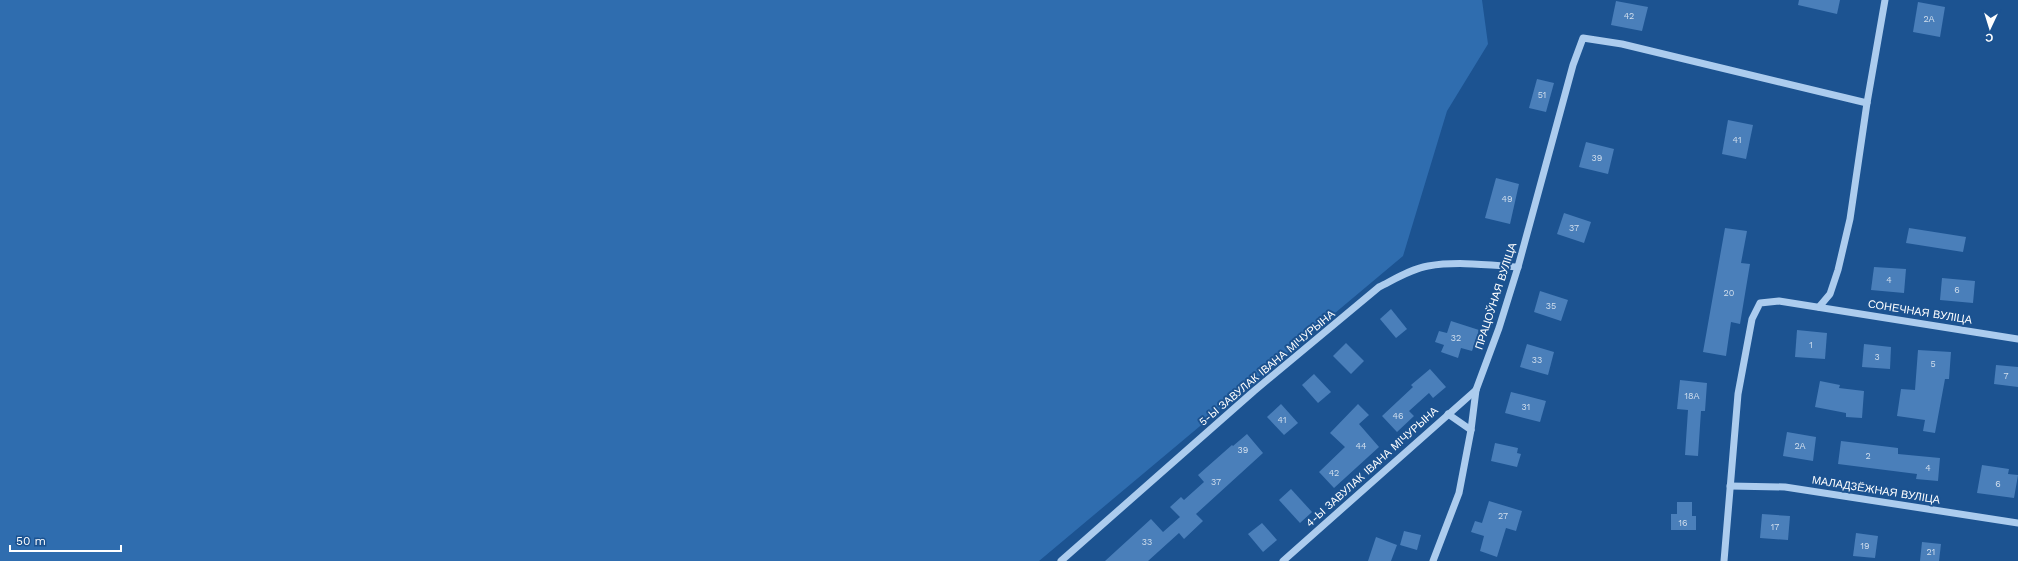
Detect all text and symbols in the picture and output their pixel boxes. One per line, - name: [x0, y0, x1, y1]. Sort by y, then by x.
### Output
- north arrow: [1970, 8, 2010, 48]
- house number: 42: [1624, 11, 1634, 21]
- house number: 2А: [1923, 14, 1935, 24]
- text: С: [1985, 31, 1994, 44]
- house number: 51: [1538, 90, 1546, 100]
- house number: 41: [1733, 135, 1741, 145]
- house number: 39: [1592, 153, 1602, 163]
- house number: 49: [1501, 194, 1513, 204]
- house number: 37: [1569, 223, 1579, 233]
- street label: ПРАЦОЎНАЯ ВУЛІЦА: [1473, 240, 1520, 351]
- house number: 4: [1886, 275, 1892, 285]
- house number: 6: [1954, 285, 1960, 295]
- house number: 20: [1724, 288, 1735, 298]
- street label: СОНЕЧНАЯ ВУЛІЦА: [1867, 297, 1974, 327]
- house number: 35: [1546, 301, 1556, 311]
- street label: 5-Ы ЗАВУЛАК ІВАНА МІЧУРЫНА: [1197, 307, 1338, 429]
- house number: 32: [1451, 333, 1461, 343]
- house number: 1: [1809, 340, 1813, 350]
- house number: 3: [1874, 352, 1880, 362]
- house number: 33: [1532, 355, 1542, 365]
- house number: 5: [1930, 359, 1936, 369]
- house number: 7: [2003, 371, 2009, 381]
- house number: 18А: [1684, 391, 1700, 401]
- house number: 31: [1522, 402, 1530, 412]
- street label: 4-Ы ЗАВУЛАК ІВАНА МІЧУРЫНА: [1303, 404, 1441, 530]
- house number: 46: [1393, 411, 1403, 421]
- house number: 41: [1278, 415, 1286, 425]
- house number: 44: [1356, 441, 1367, 451]
- house number: 2А: [1794, 441, 1806, 451]
- house number: 39: [1238, 445, 1248, 455]
- house number: 2: [1865, 451, 1871, 461]
- house number: 4: [1925, 463, 1931, 473]
- house number: 42: [1329, 468, 1339, 478]
- street label: МАЛАДЗЁЖНАЯ ВУЛІЦА: [1811, 473, 1942, 507]
- house number: 37: [1211, 477, 1221, 487]
- house number: 6: [1995, 479, 2001, 489]
- house number: 27: [1498, 511, 1508, 521]
- house number: 16: [1679, 518, 1687, 528]
- house number: 17: [1771, 522, 1779, 532]
- scale bar: [10, 527, 121, 553]
- text: 50 m: [16, 534, 46, 548]
- house number: 33: [1142, 537, 1152, 547]
- house number: 19: [1860, 541, 1870, 551]
- house number: 21: [1927, 547, 1935, 557]

